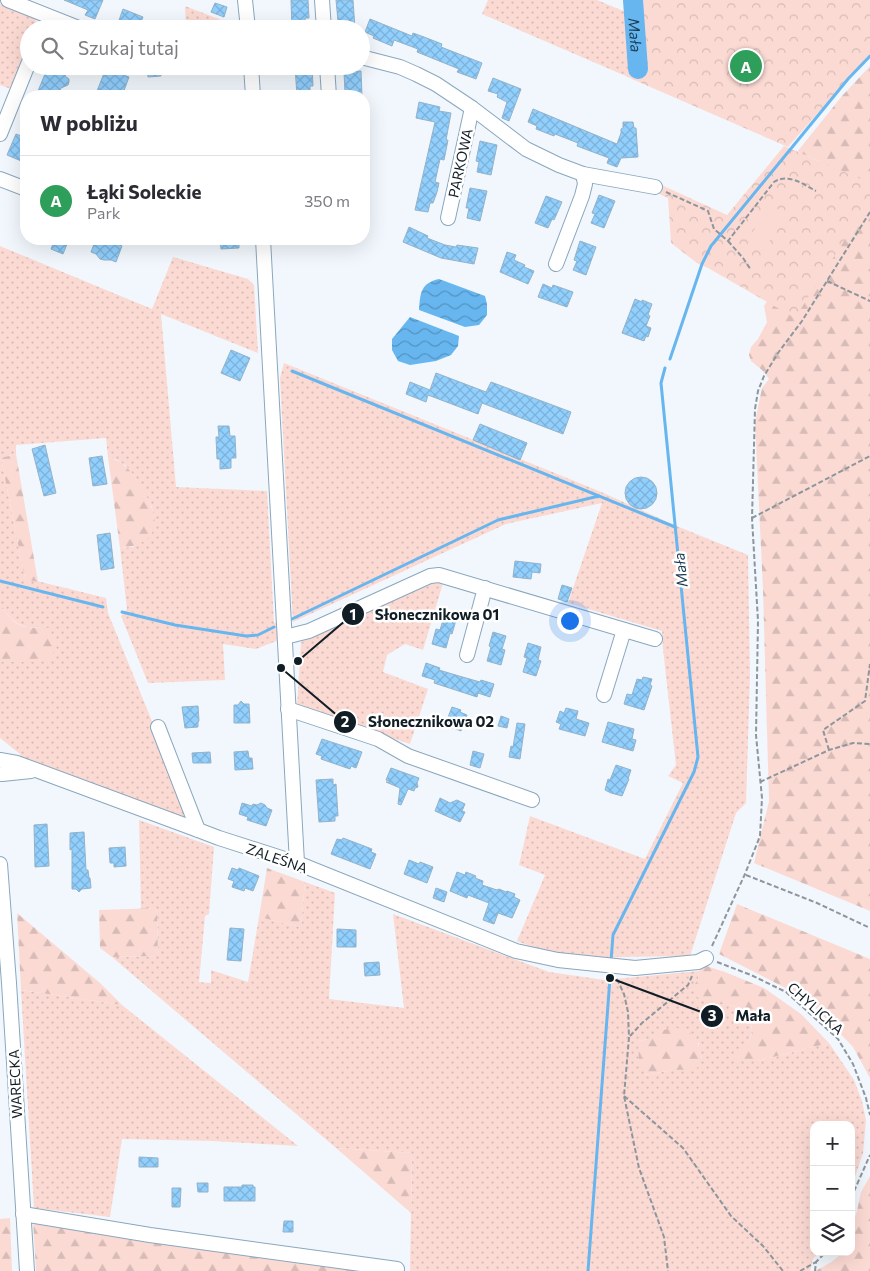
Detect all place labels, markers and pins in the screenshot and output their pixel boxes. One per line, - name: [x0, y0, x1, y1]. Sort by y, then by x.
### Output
- pin: A: [730, 47, 762, 85]
- callout: Słonecznikowa 01: [340, 599, 510, 629]
- callout: Słonecznikowa 02: [333, 707, 504, 737]
- callout: Mała: [700, 1001, 780, 1031]

